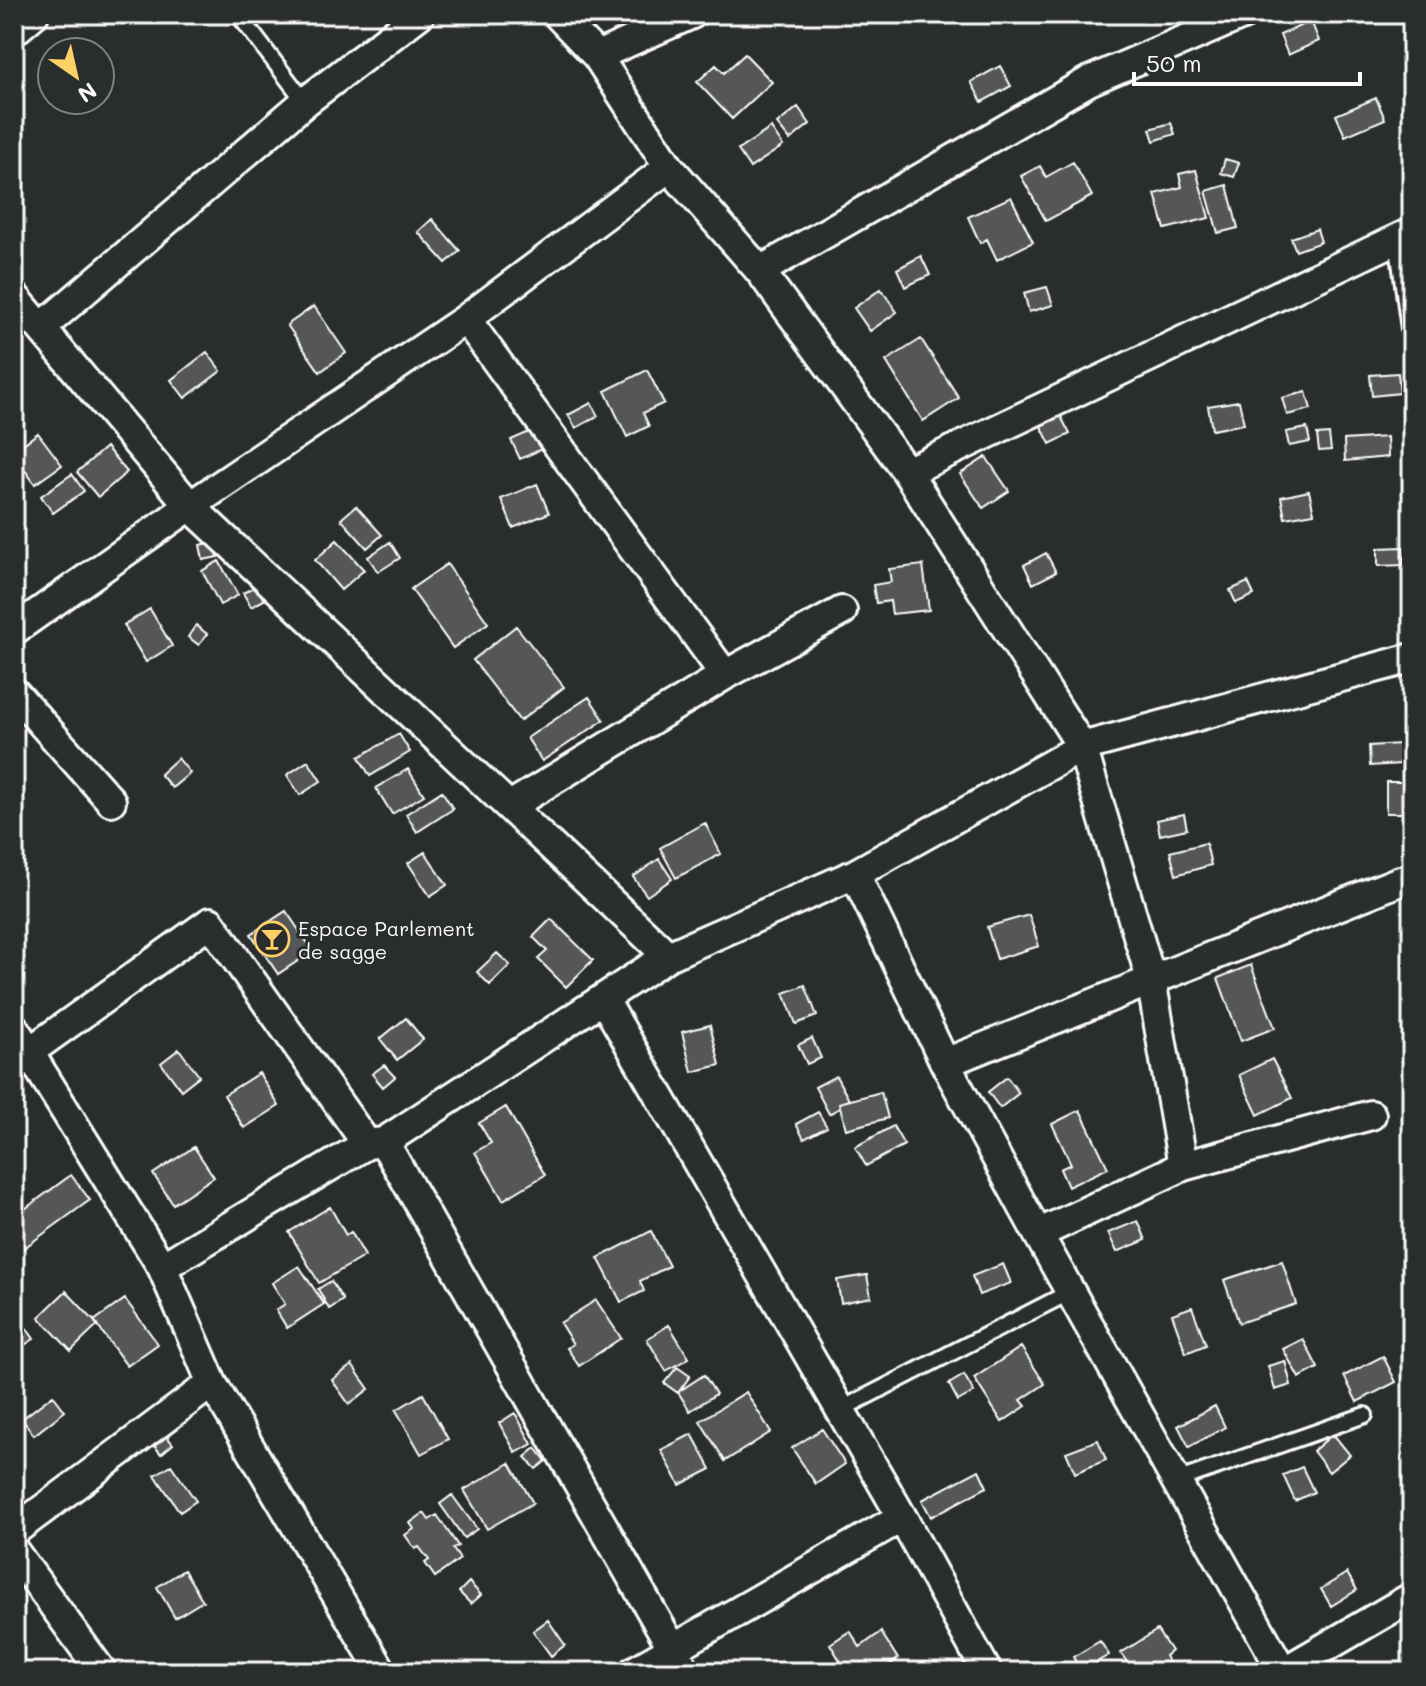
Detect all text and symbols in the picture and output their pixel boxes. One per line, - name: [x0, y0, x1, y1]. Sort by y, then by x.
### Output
- north arrow: [36, 36, 116, 116]
- scale bar: [1134, 36, 1360, 86]
- text: 50 m: [1146, 47, 1202, 78]
- text: N: [72, 76, 102, 110]
- place label: Espace Parlement de sagge: [298, 915, 475, 964]
- bar icon: Espace Parlement de sagge: [253, 920, 291, 958]

